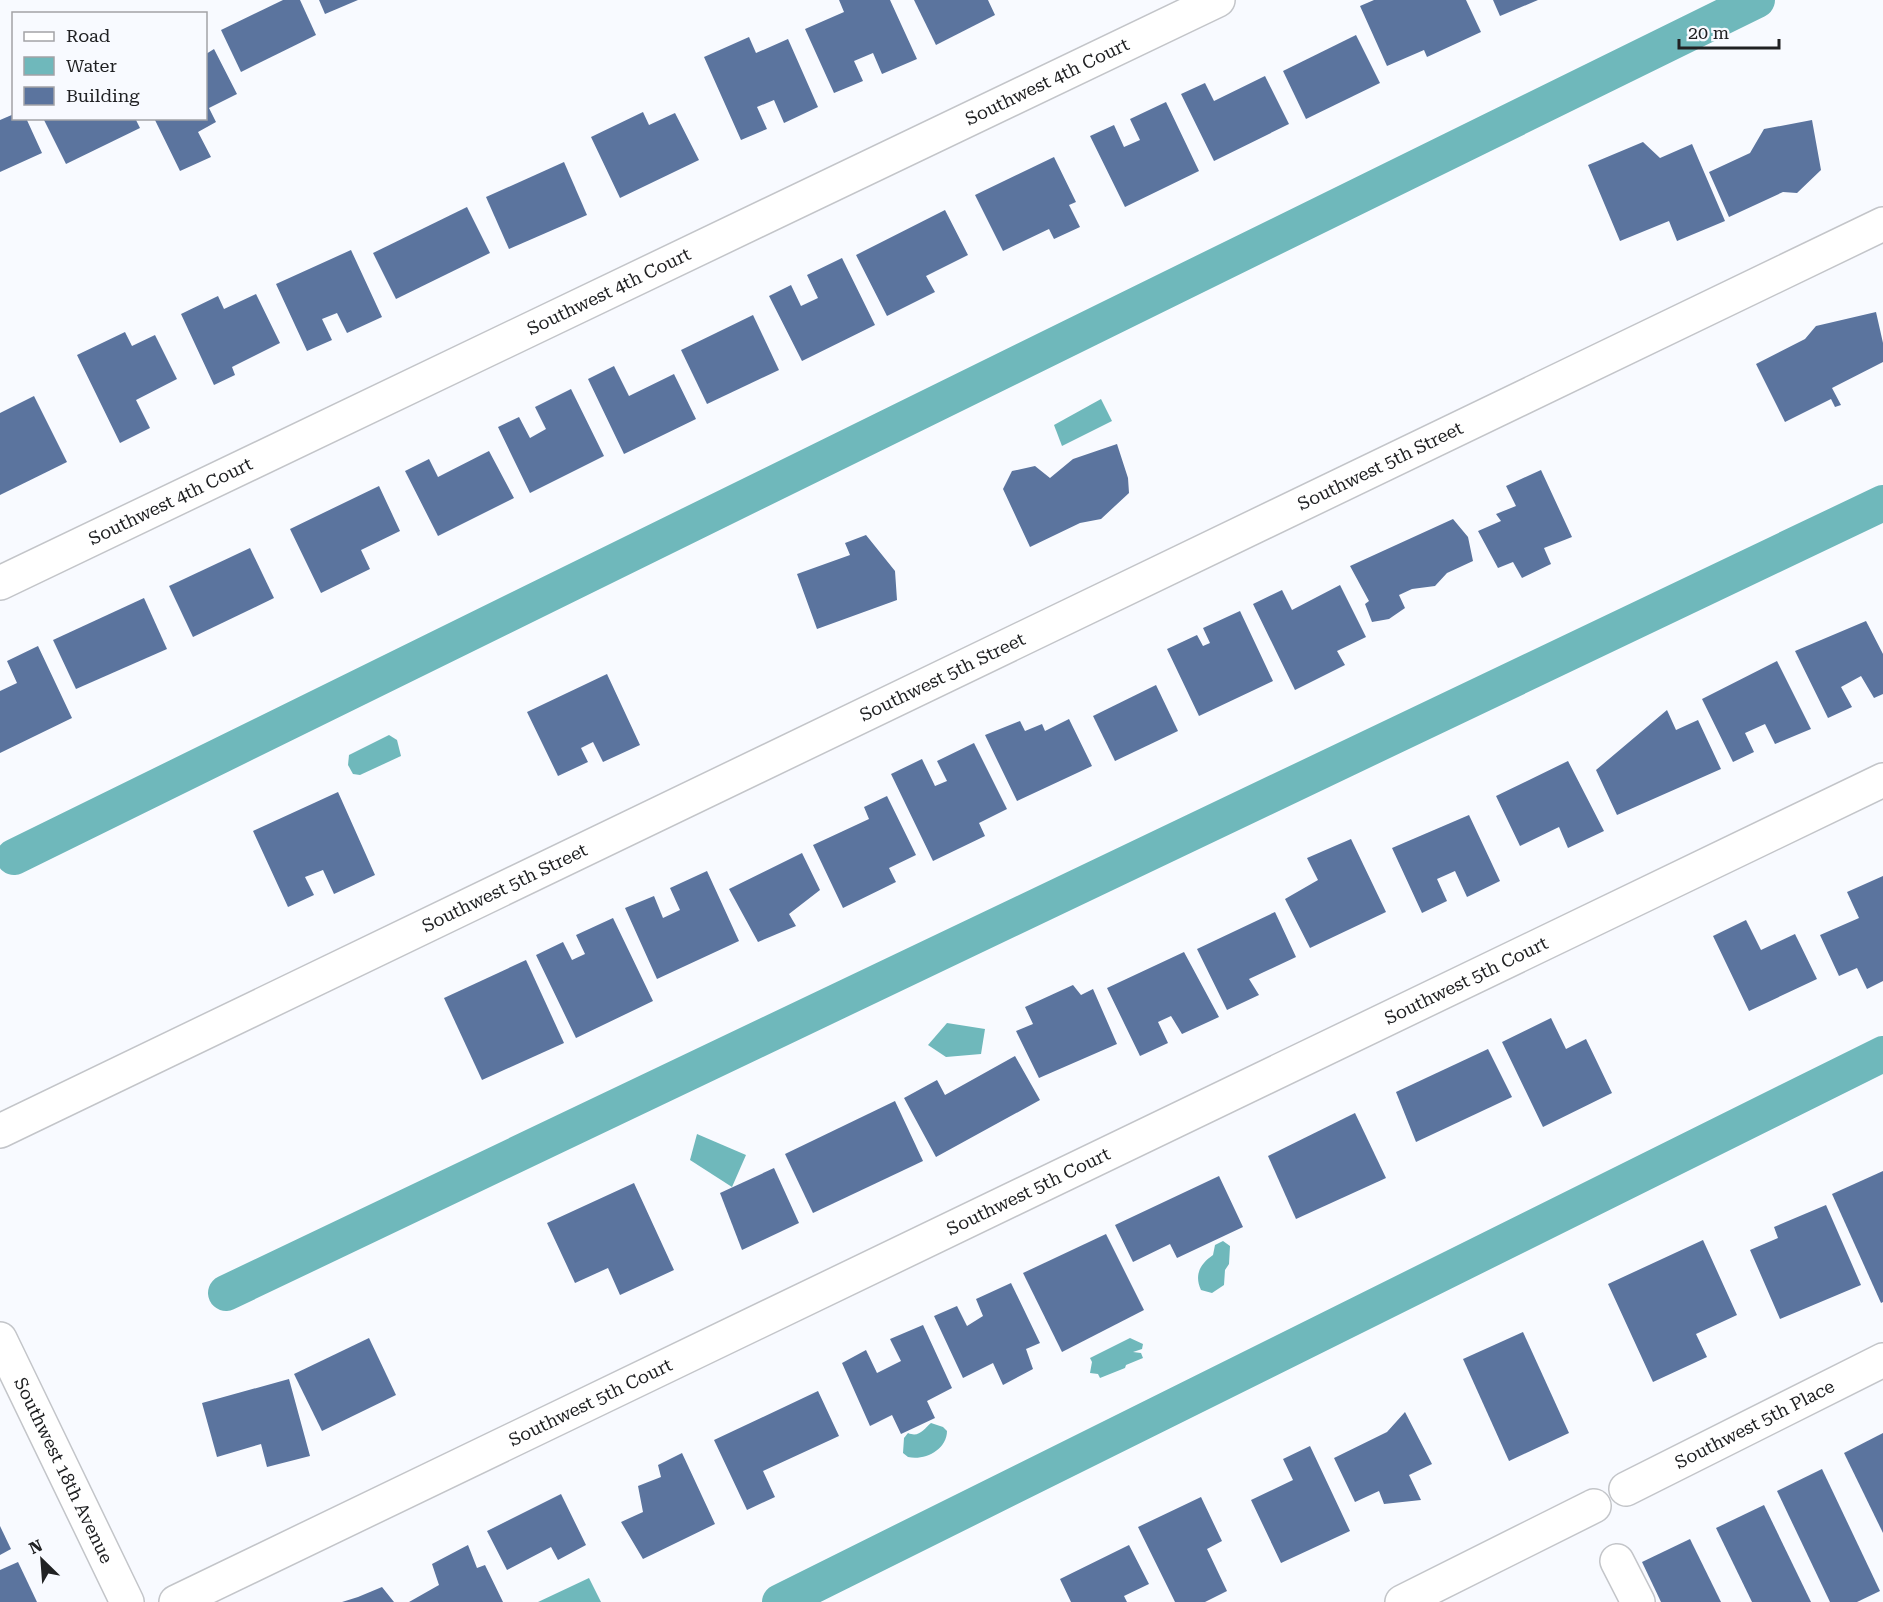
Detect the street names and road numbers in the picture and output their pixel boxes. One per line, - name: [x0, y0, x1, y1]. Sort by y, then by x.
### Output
- street label: Southwest 4th Court: [962, 33, 1132, 129]
- street label: Southwest 4th Court: [523, 243, 694, 339]
- street label: Southwest 5th Street: [1294, 417, 1466, 514]
- street label: Southwest 4th Court: [85, 453, 256, 549]
- street label: Southwest 5th Street: [856, 628, 1028, 725]
- street label: Southwest 5th Street: [418, 839, 591, 936]
- street label: Southwest 5th Court: [1381, 932, 1551, 1029]
- street label: Southwest 5th Court: [943, 1143, 1114, 1239]
- street label: Southwest 5th Court: [505, 1354, 676, 1450]
- street label: Southwest 18th Avenue: [10, 1374, 118, 1567]
- street label: Southwest 5th Place: [1671, 1375, 1838, 1473]

